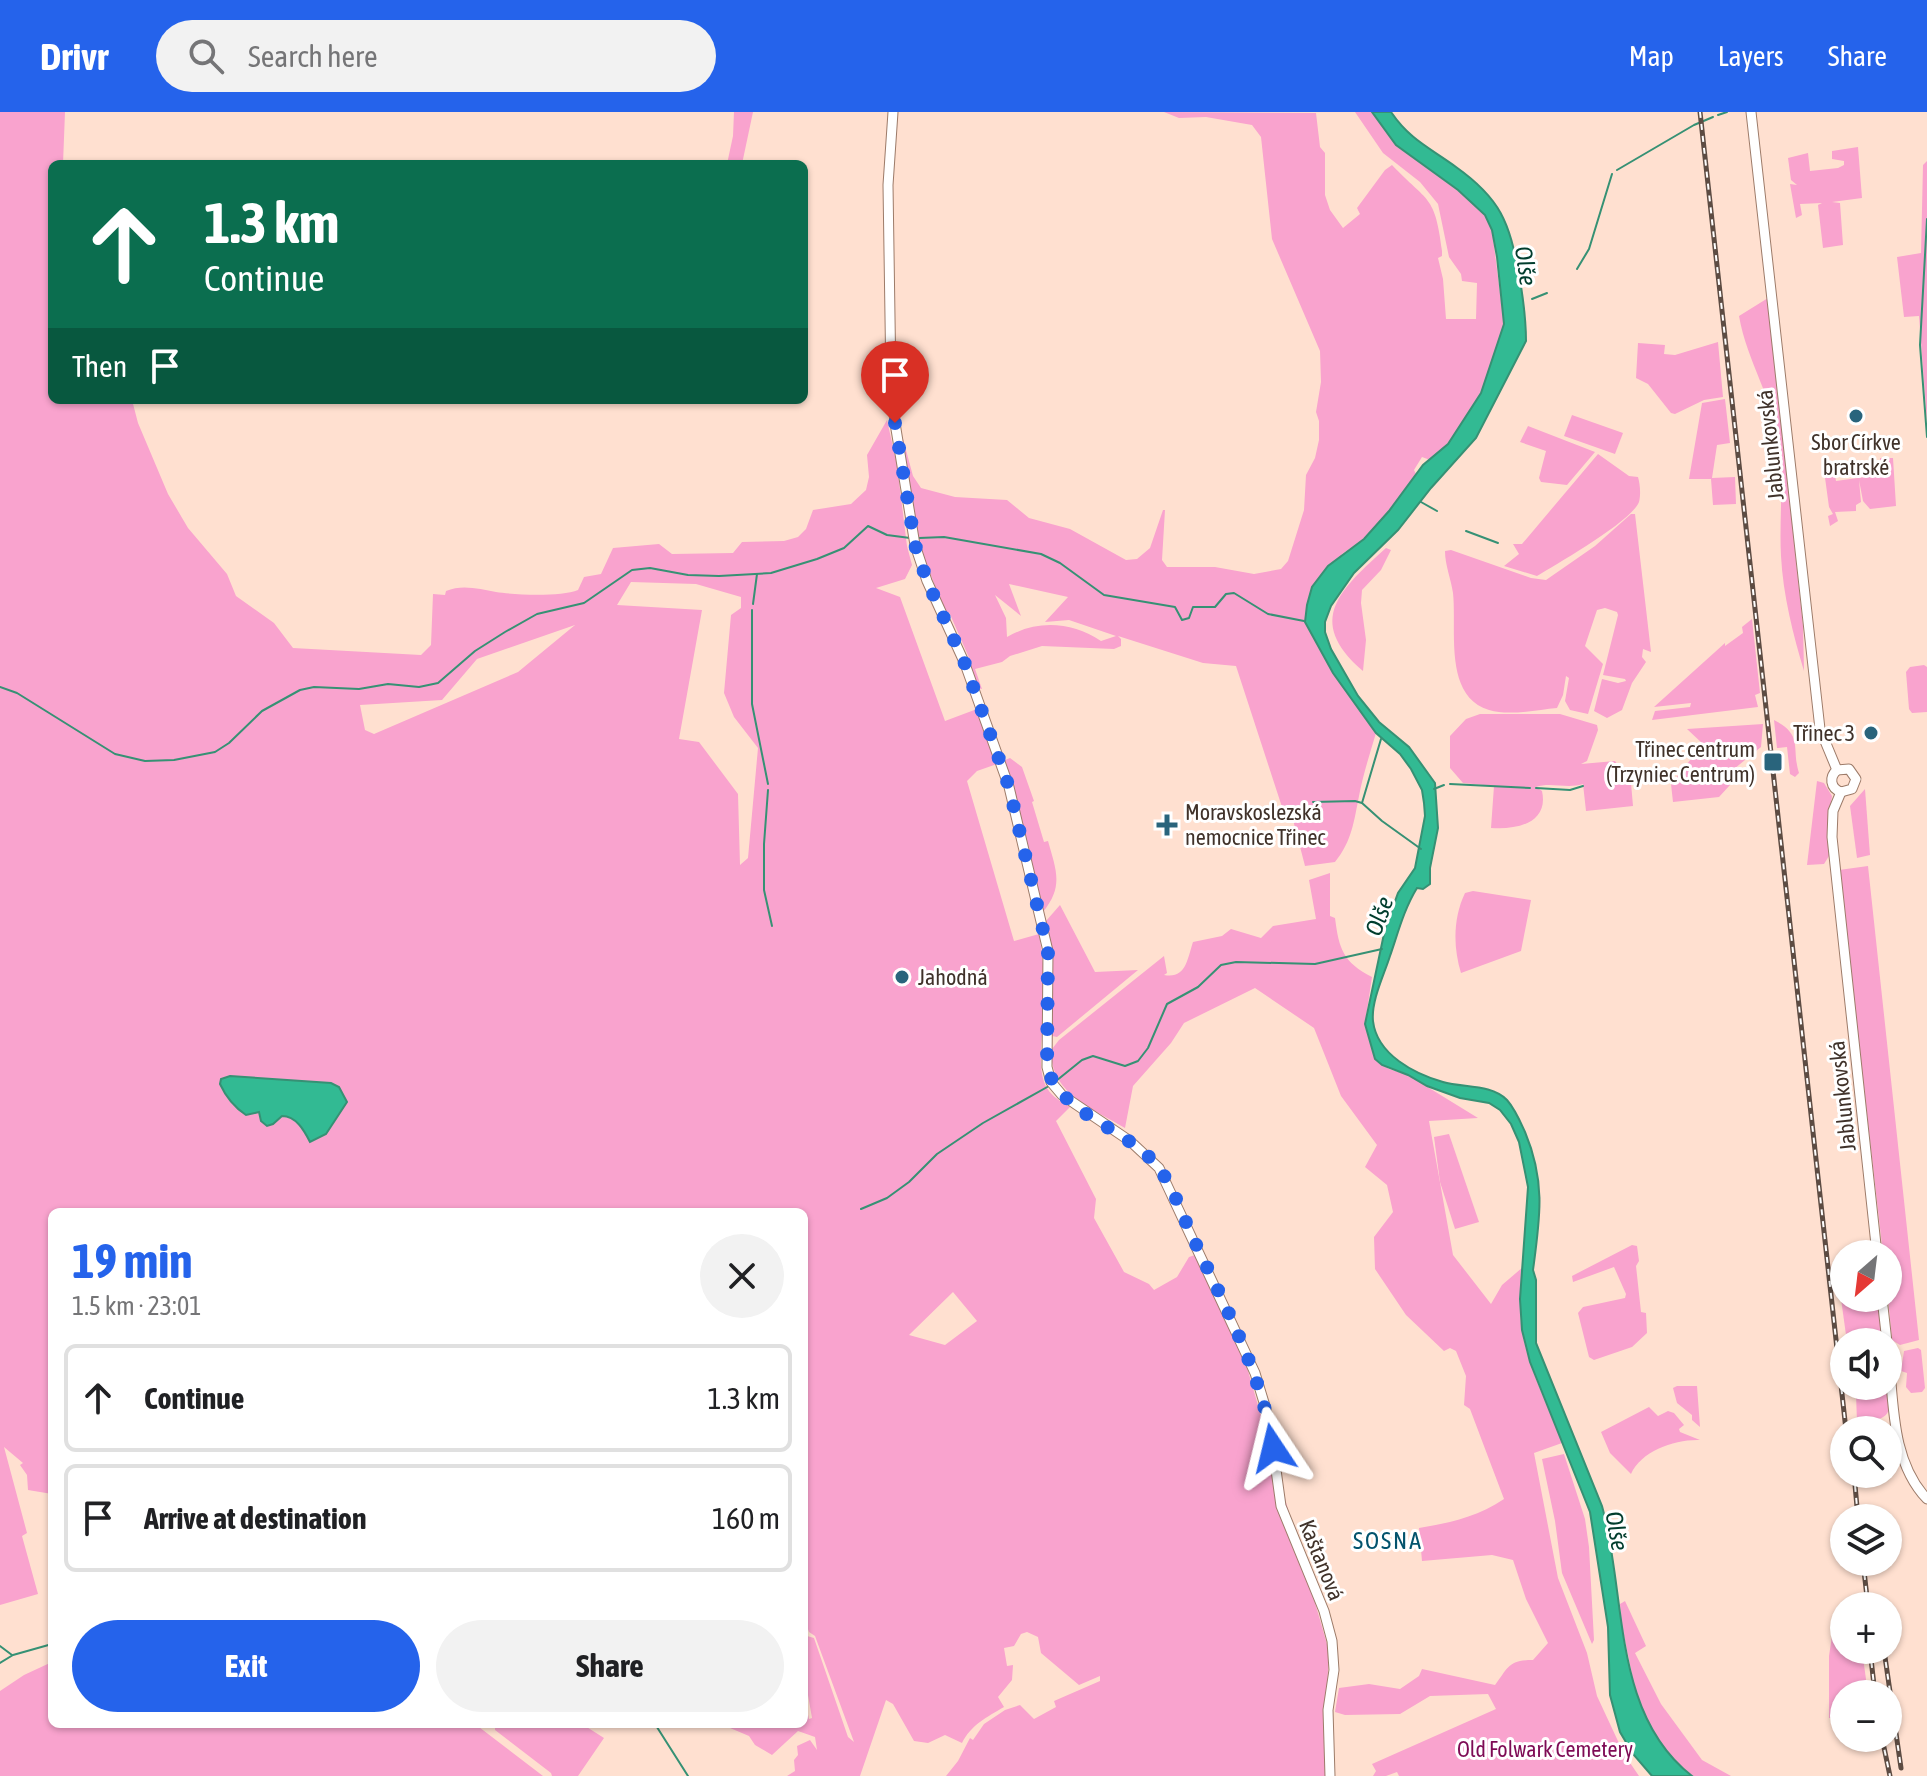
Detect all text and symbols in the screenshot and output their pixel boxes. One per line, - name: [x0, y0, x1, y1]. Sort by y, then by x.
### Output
- search box: [156, 20, 716, 92]
- icon: search: [184, 34, 228, 78]
- text: Drivr: [40, 35, 108, 78]
- text: Search here: [248, 39, 378, 73]
- text: Map: [1629, 40, 1674, 72]
- text: Layers: [1718, 40, 1784, 72]
- text: Share: [1828, 40, 1887, 72]
- text: 1.3 km: [204, 191, 339, 255]
- icon: ahead: [72, 192, 176, 296]
- water label: Olše: [1510, 244, 1542, 288]
- text: Continue: [204, 257, 324, 299]
- pin: [861, 341, 929, 423]
- icon: arrive: [143, 344, 187, 388]
- text: Then: [72, 349, 127, 383]
- icon: arrive: [873, 353, 917, 397]
- street label: Jablunkovská: [1751, 388, 1789, 502]
- marker: Sbor Církve bratrské: [1847, 407, 1865, 425]
- place label: Sbor Církve bratrské: [1811, 429, 1901, 480]
- place label: Třinec 3: [1793, 720, 1855, 746]
- marker: Třinec 3: [1862, 724, 1880, 742]
- place label: Třinec centrum (Trzyniec Centrum): [1606, 736, 1755, 787]
- marker: Třinec centrum (Trzyniec Centrum): [1762, 751, 1784, 773]
- place label: Moravskoslezská nemocnice Třinec: [1185, 799, 1326, 850]
- marker: Moravskoslezská nemocnice Třinec: [1156, 814, 1178, 836]
- water label: Olše: [1360, 893, 1399, 939]
- place label: Jahodná: [918, 964, 988, 990]
- marker: Jahodná: [893, 968, 911, 986]
- street label: Jablunkovská: [1823, 1039, 1861, 1153]
- text: 19 min: [72, 1233, 193, 1288]
- button: close: [700, 1234, 784, 1318]
- north arrow: [1830, 1240, 1902, 1312]
- map controls: [1830, 1240, 1902, 1752]
- text: 1.5 km · 23:01: [72, 1291, 202, 1321]
- button: sound: [1830, 1328, 1902, 1400]
- icon: ahead: [76, 1376, 120, 1420]
- text: Continue: [144, 1381, 244, 1415]
- text: 1.3 km: [708, 1381, 780, 1415]
- position arrow: [1231, 1406, 1315, 1490]
- button: search: [1830, 1416, 1902, 1488]
- icon: arrive: [76, 1496, 120, 1540]
- text: Arrive at destination: [144, 1501, 366, 1535]
- text: 160 m: [712, 1501, 780, 1535]
- button: layers: [1830, 1504, 1902, 1576]
- water label: Olše: [1600, 1509, 1634, 1553]
- street label: Kaštanová: [1294, 1516, 1350, 1604]
- district label: SOSNA: [1353, 1527, 1423, 1554]
- button: +: [1830, 1592, 1902, 1664]
- button: Exit: [72, 1620, 420, 1712]
- button: Share: [436, 1620, 784, 1712]
- button: −: [1830, 1680, 1902, 1752]
- park label: Old Folwark Cemetery: [1457, 1736, 1633, 1762]

